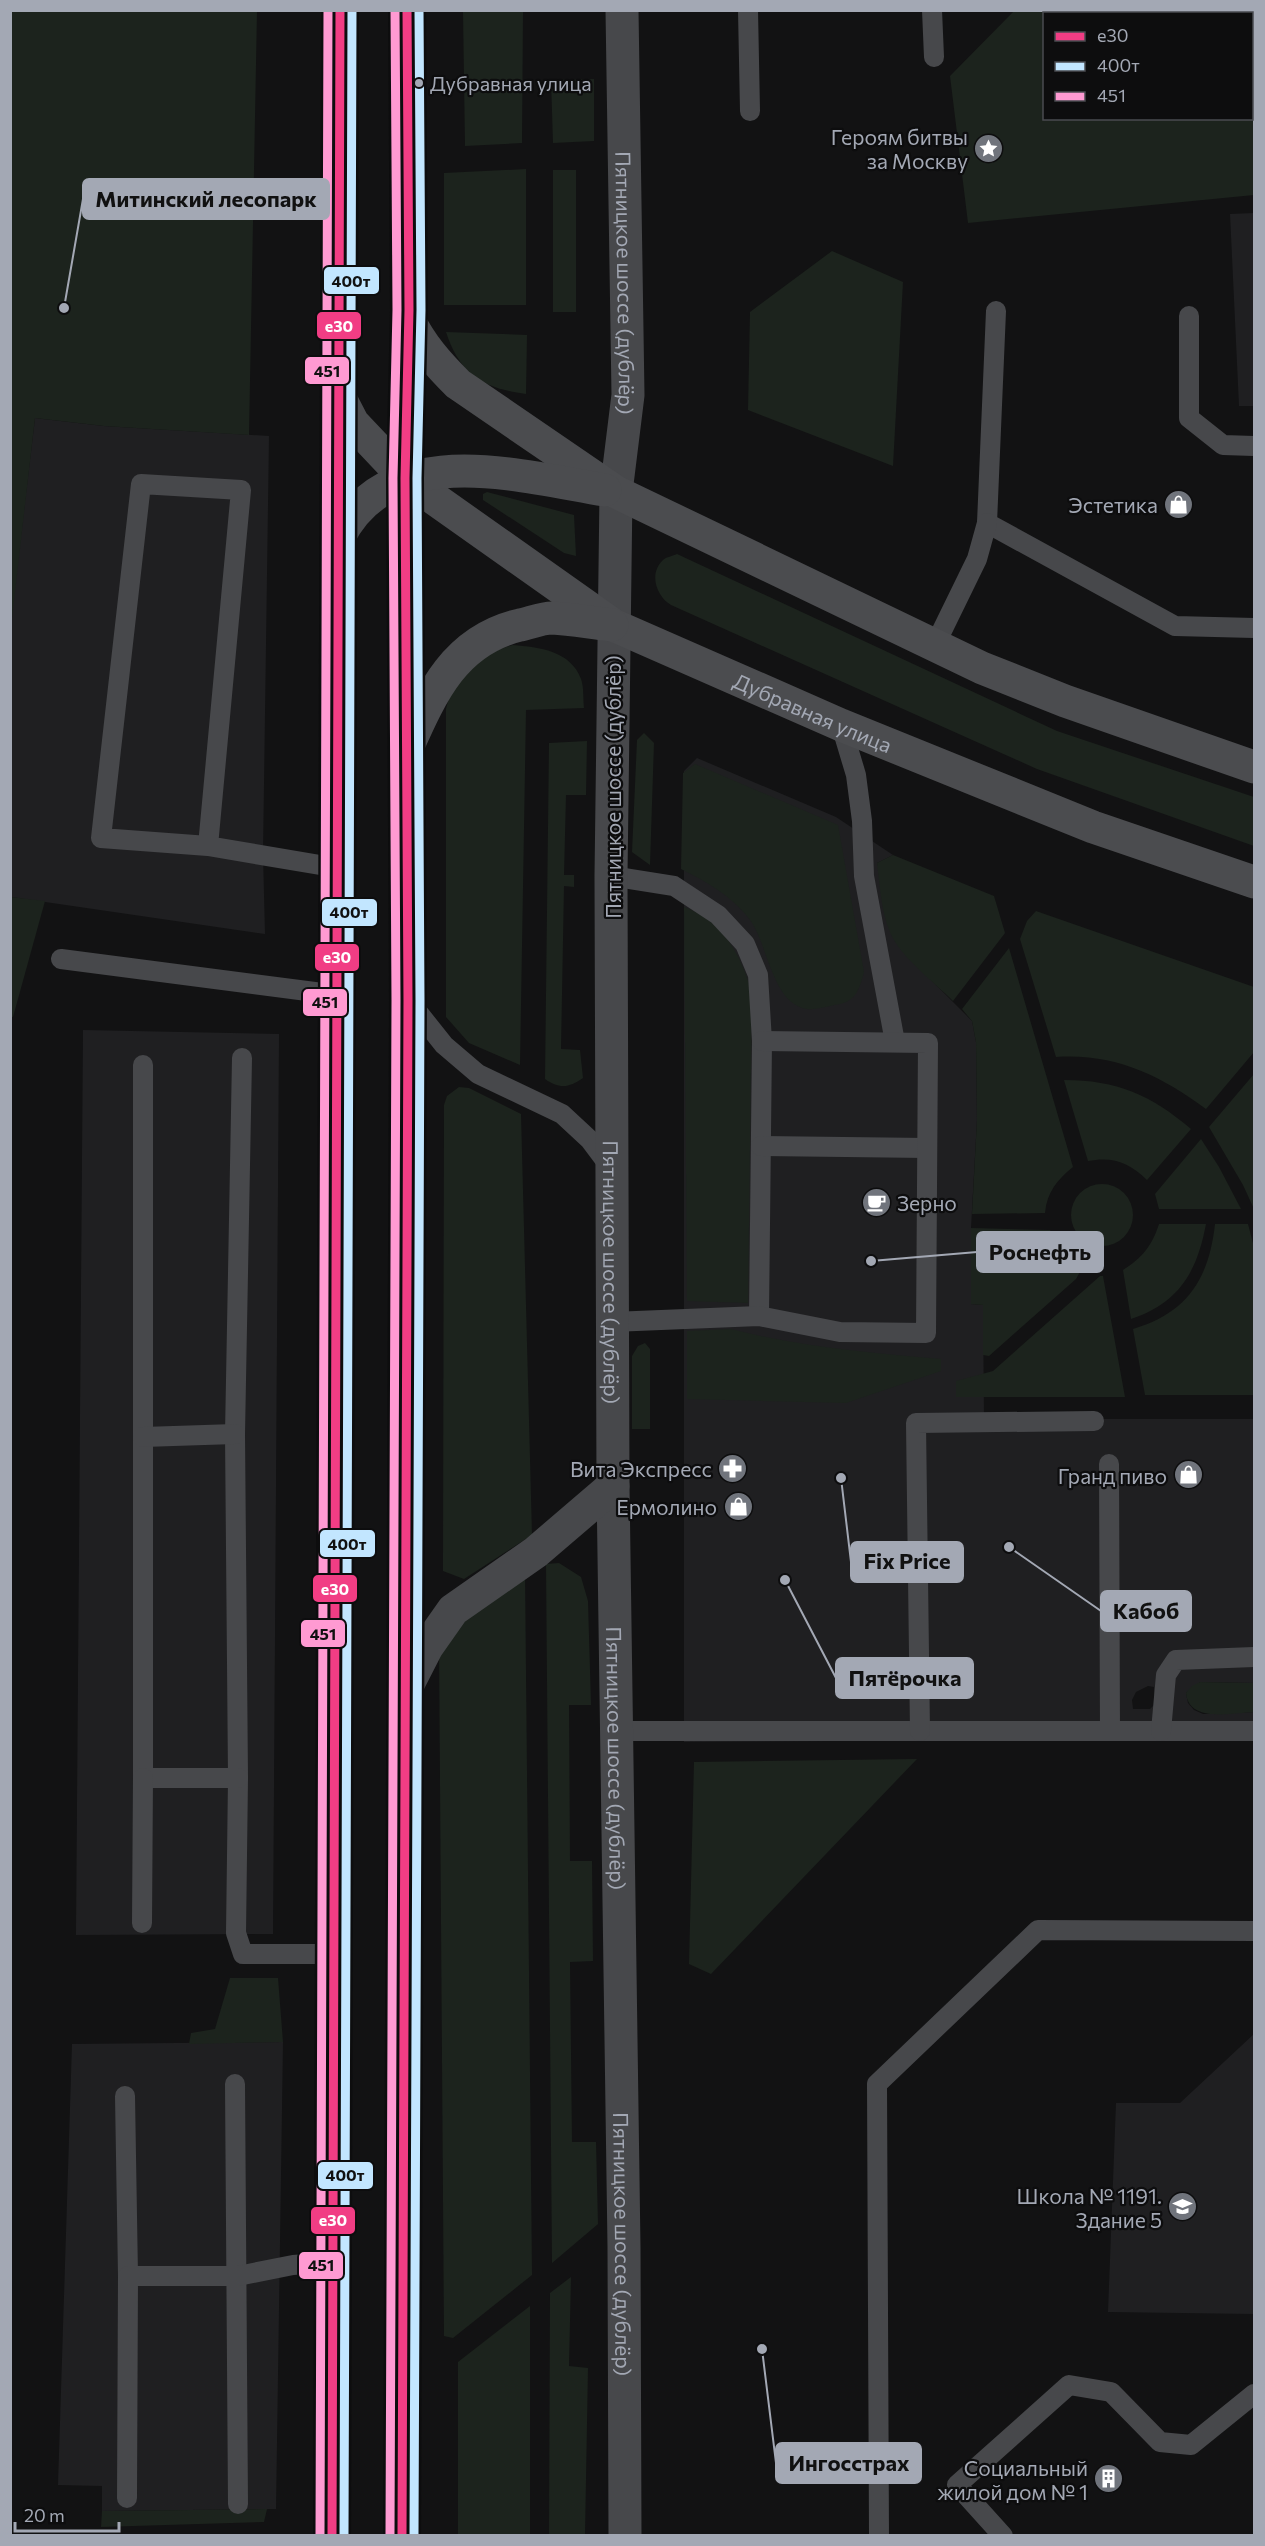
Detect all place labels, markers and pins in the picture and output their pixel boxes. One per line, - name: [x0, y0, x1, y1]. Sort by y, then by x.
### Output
- place label: Дубравная улица: [430, 71, 592, 95]
- marker: Дубравная улица: [413, 77, 425, 89]
- place label: Героям битвы за Москву: [831, 124, 968, 173]
- place icon: Героям битвы за Москву: [973, 132, 1005, 164]
- callout: Митинский лесопарк: [83, 179, 329, 219]
- shop icon: Эстетика: [1163, 488, 1195, 520]
- place label: Эстетика: [1068, 492, 1158, 517]
- cafe icon: Зерно: [860, 1186, 892, 1218]
- place label: Зерно: [897, 1190, 957, 1215]
- callout: Роснефть: [977, 1232, 1103, 1272]
- pharmacy icon: Вита Экспресс: [717, 1452, 749, 1484]
- place label: Вита Экспресс: [570, 1456, 712, 1481]
- shop icon: Гранд пиво: [1172, 1459, 1204, 1491]
- place label: Гранд пиво: [1058, 1463, 1167, 1488]
- shop icon: Ермолино: [722, 1490, 754, 1522]
- place label: Ермолино: [616, 1494, 717, 1519]
- callout: Fix Price: [851, 1542, 963, 1582]
- callout: Кабоб: [1101, 1591, 1191, 1631]
- callout: Пятёрочка: [836, 1658, 973, 1698]
- place label: Школа № 1191. Здание 5: [1017, 2183, 1162, 2232]
- school or university icon: Школа № 1191. Здание 5: [1167, 2191, 1199, 2223]
- callout: Ингосстрах: [776, 2443, 921, 2483]
- place label: Социальный жилой дом № 1: [937, 2455, 1088, 2504]
- building icon: Социальный жилой дом № 1: [1093, 2463, 1125, 2495]

